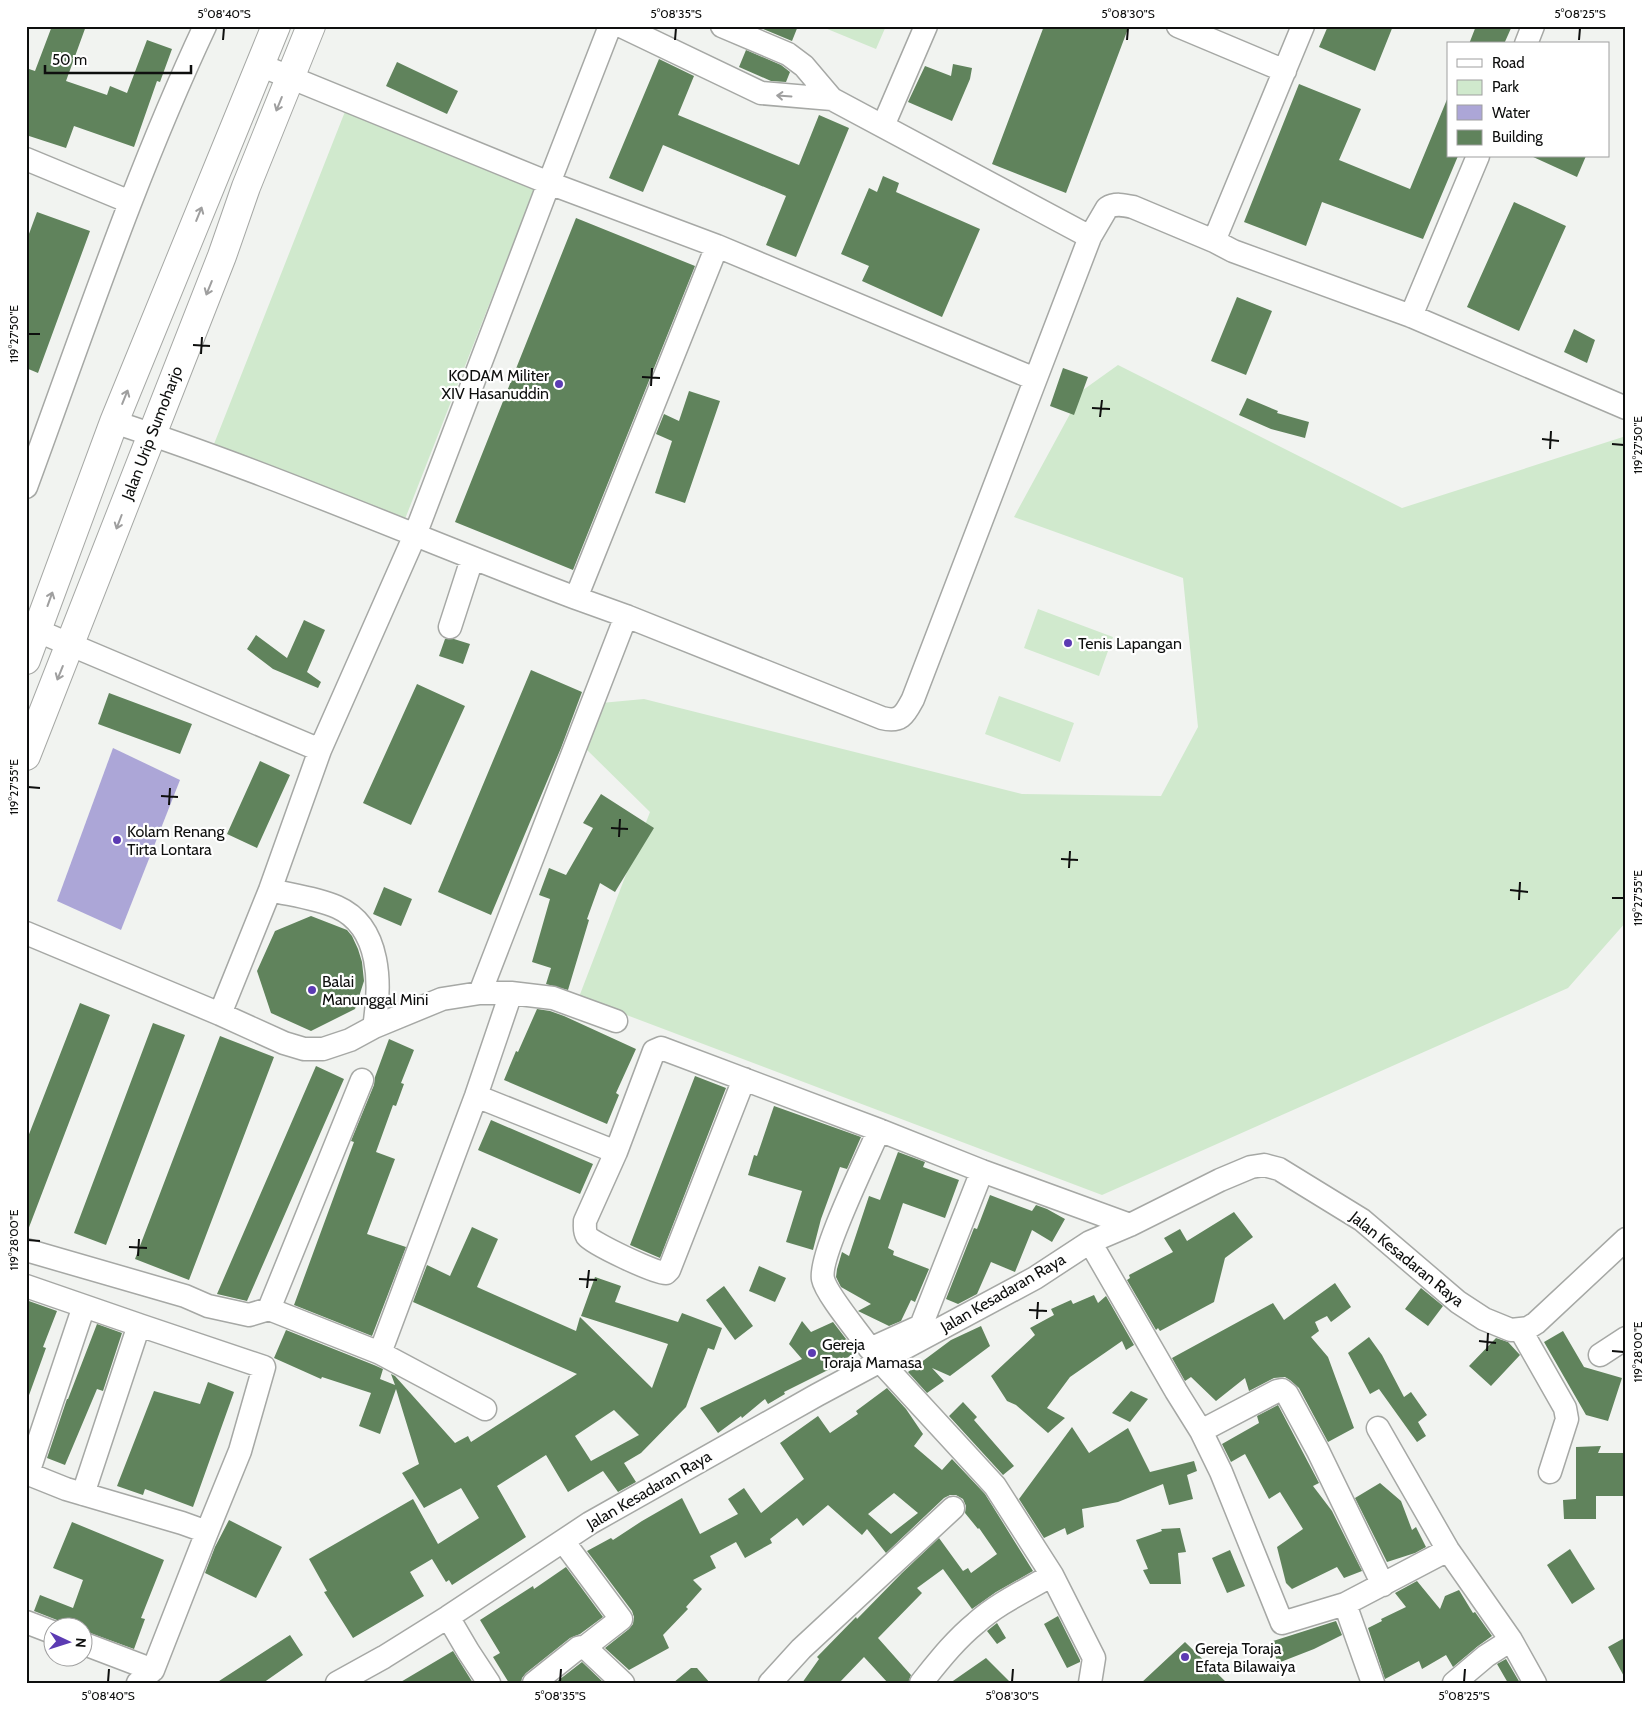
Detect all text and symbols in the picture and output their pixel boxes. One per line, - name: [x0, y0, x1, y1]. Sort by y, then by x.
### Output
- text: 5°08'40"S: [197, 6, 251, 21]
- text: 5°08'35"S: [650, 6, 702, 21]
- text: 5°08'30"S: [1101, 6, 1155, 21]
- text: 5°08'25"S: [1554, 6, 1606, 21]
- scale bar: [45, 42, 191, 74]
- legend: [1447, 42, 1610, 158]
- text: 50 m: [52, 51, 87, 69]
- text: Road: [1492, 54, 1525, 72]
- text: Park: [1492, 78, 1519, 96]
- one-way arrow: [776, 91, 792, 100]
- one-way arrow: [274, 96, 284, 111]
- text: Water: [1492, 104, 1530, 122]
- text: Building: [1492, 128, 1543, 146]
- one-way arrow: [195, 207, 205, 222]
- one-way arrow: [204, 280, 213, 296]
- text: 119°27'50"E: [6, 305, 21, 363]
- street label: Jalan Urip Sumoharjo: [117, 363, 186, 504]
- place label: KODAM Militer XIV Hasanuddin: [442, 366, 550, 403]
- marker: KODAM Militer XIV Hasanuddin: [553, 378, 565, 390]
- one-way arrow: [120, 390, 130, 405]
- text: 119°27'50"E: [1630, 416, 1645, 474]
- one-way arrow: [113, 514, 122, 529]
- one-way arrow: [46, 591, 55, 607]
- place label: Tenis Lapangan: [1078, 634, 1182, 653]
- marker: Tenis Lapangan: [1062, 637, 1074, 649]
- one-way arrow: [54, 665, 64, 680]
- text: 119°27'55"E: [6, 759, 21, 815]
- place label: Kolam Renang Tirta Lontara: [127, 822, 226, 859]
- marker: Kolam Renang Tirta Lontara: [111, 834, 123, 846]
- text: 119°27'55"E: [1630, 870, 1645, 926]
- place label: Balai Manunggal Mini: [322, 972, 428, 1009]
- marker: Balai Manunggal Mini: [306, 984, 318, 996]
- street label: Jalan Kesadaran Raya: [1345, 1207, 1468, 1311]
- text: 119°28'00"E: [6, 1209, 21, 1271]
- street label: Jalan Kesadaran Raya: [936, 1249, 1069, 1337]
- text: 119°28'00"E: [1630, 1321, 1645, 1383]
- place label: Gereja Toraja Mamasa: [822, 1335, 922, 1372]
- marker: Gereja Toraja Mamasa: [806, 1347, 818, 1359]
- street label: Jalan Kesadaran Raya: [582, 1446, 715, 1534]
- north arrow: [42, 1616, 92, 1666]
- text: N: [72, 1637, 90, 1648]
- place label: Gereja Toraja Efata Bilawaiya: [1195, 1639, 1296, 1676]
- marker: Gereja Toraja Efata Bilawaiya: [1179, 1651, 1191, 1663]
- text: 5°08'40"S: [81, 1688, 135, 1703]
- text: 5°08'35"S: [534, 1688, 586, 1703]
- text: 5°08'30"S: [985, 1688, 1039, 1703]
- text: 5°08'25"S: [1438, 1688, 1490, 1703]

